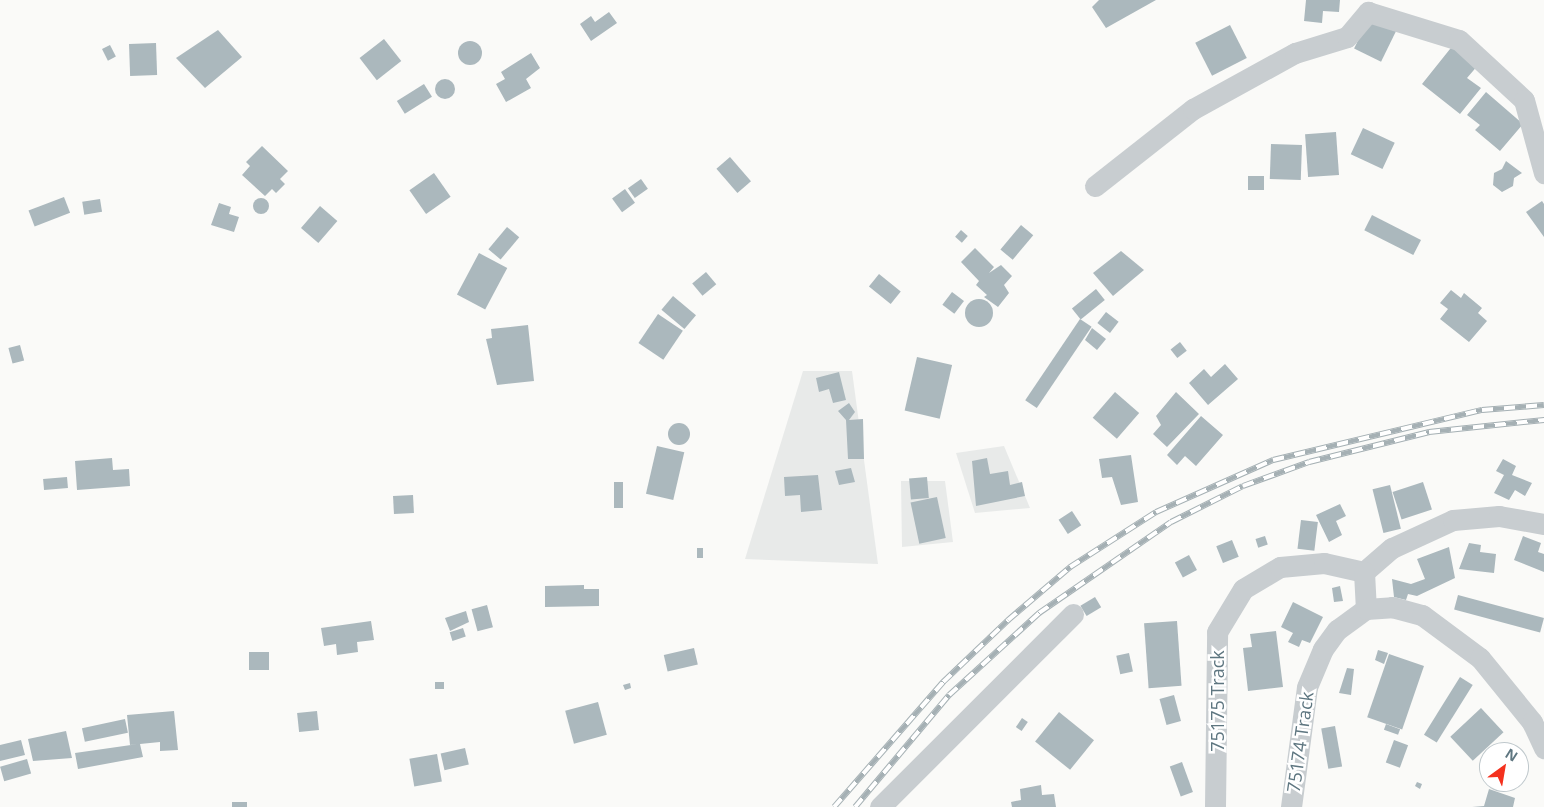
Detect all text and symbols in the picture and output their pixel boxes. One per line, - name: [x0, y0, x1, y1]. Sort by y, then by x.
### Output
- street label: 75175 Track: [1206, 650, 1228, 752]
- street label: 75174 Track: [1282, 690, 1318, 794]
- north arrow: [1479, 742, 1529, 792]
- text: N: [1502, 744, 1522, 766]

